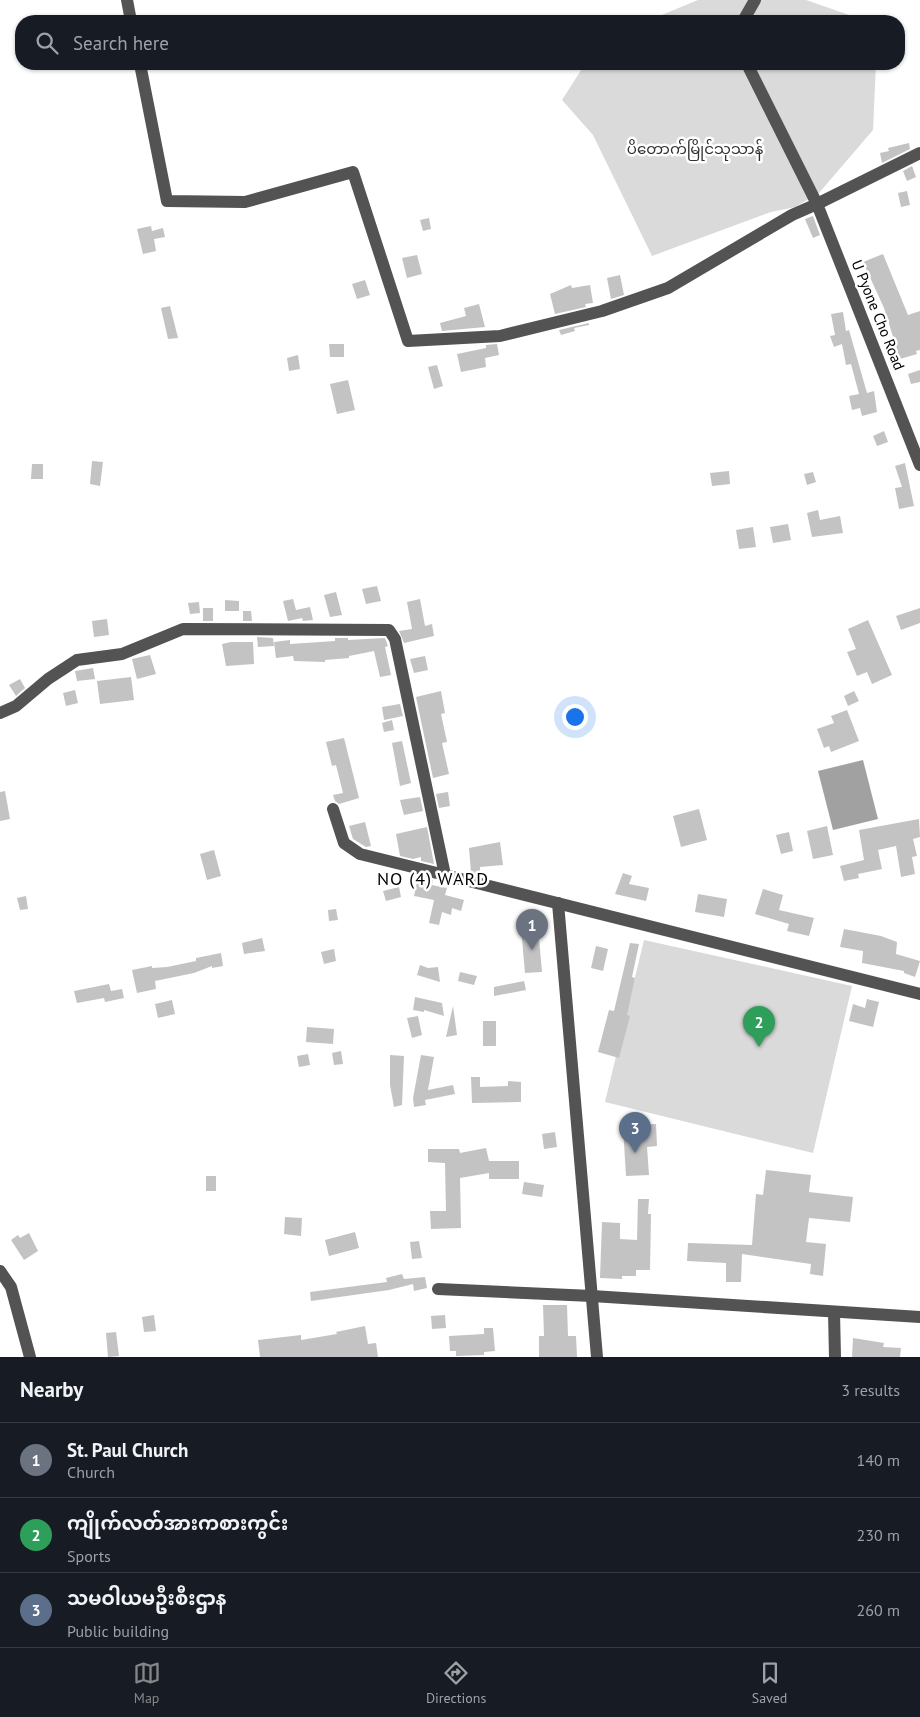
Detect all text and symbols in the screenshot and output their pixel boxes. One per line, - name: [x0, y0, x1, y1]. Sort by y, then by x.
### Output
- search box: [15, 15, 905, 70]
- icon: search: [33, 29, 61, 57]
- text: Search here: [73, 31, 169, 55]
- park label: ပိတောက်မြိုင်သုသာန်: [627, 139, 764, 161]
- street label: U Pyone Cho Road: [848, 257, 909, 373]
- your location: [562, 704, 588, 730]
- district label: NO (4) WARD: [377, 867, 489, 890]
- pin: 1: [516, 909, 548, 950]
- pin: 2: [743, 1006, 775, 1047]
- pin: 3: [619, 1112, 651, 1153]
- text: Nearby: [20, 1376, 83, 1403]
- text: 3 results: [841, 1380, 900, 1400]
- text: St. Paul Church: [67, 1438, 188, 1462]
- text: 1: [31, 1450, 41, 1470]
- text: 140 m: [857, 1450, 900, 1470]
- text: Church: [67, 1462, 115, 1482]
- text: ကျိုက်လတ်အားကစားကွင်း: [67, 1511, 288, 1535]
- text: 2: [31, 1525, 41, 1545]
- text: 230 m: [857, 1525, 900, 1545]
- text: Sports: [67, 1546, 111, 1566]
- text: သမဝါယမဦးစီးဌာန: [67, 1586, 226, 1610]
- text: 3: [31, 1600, 41, 1620]
- text: 260 m: [857, 1600, 900, 1620]
- text: Public building: [67, 1621, 169, 1641]
- tab: Map: [133, 1659, 161, 1707]
- tab: Directions: [426, 1659, 486, 1707]
- tab: Saved: [752, 1659, 787, 1707]

